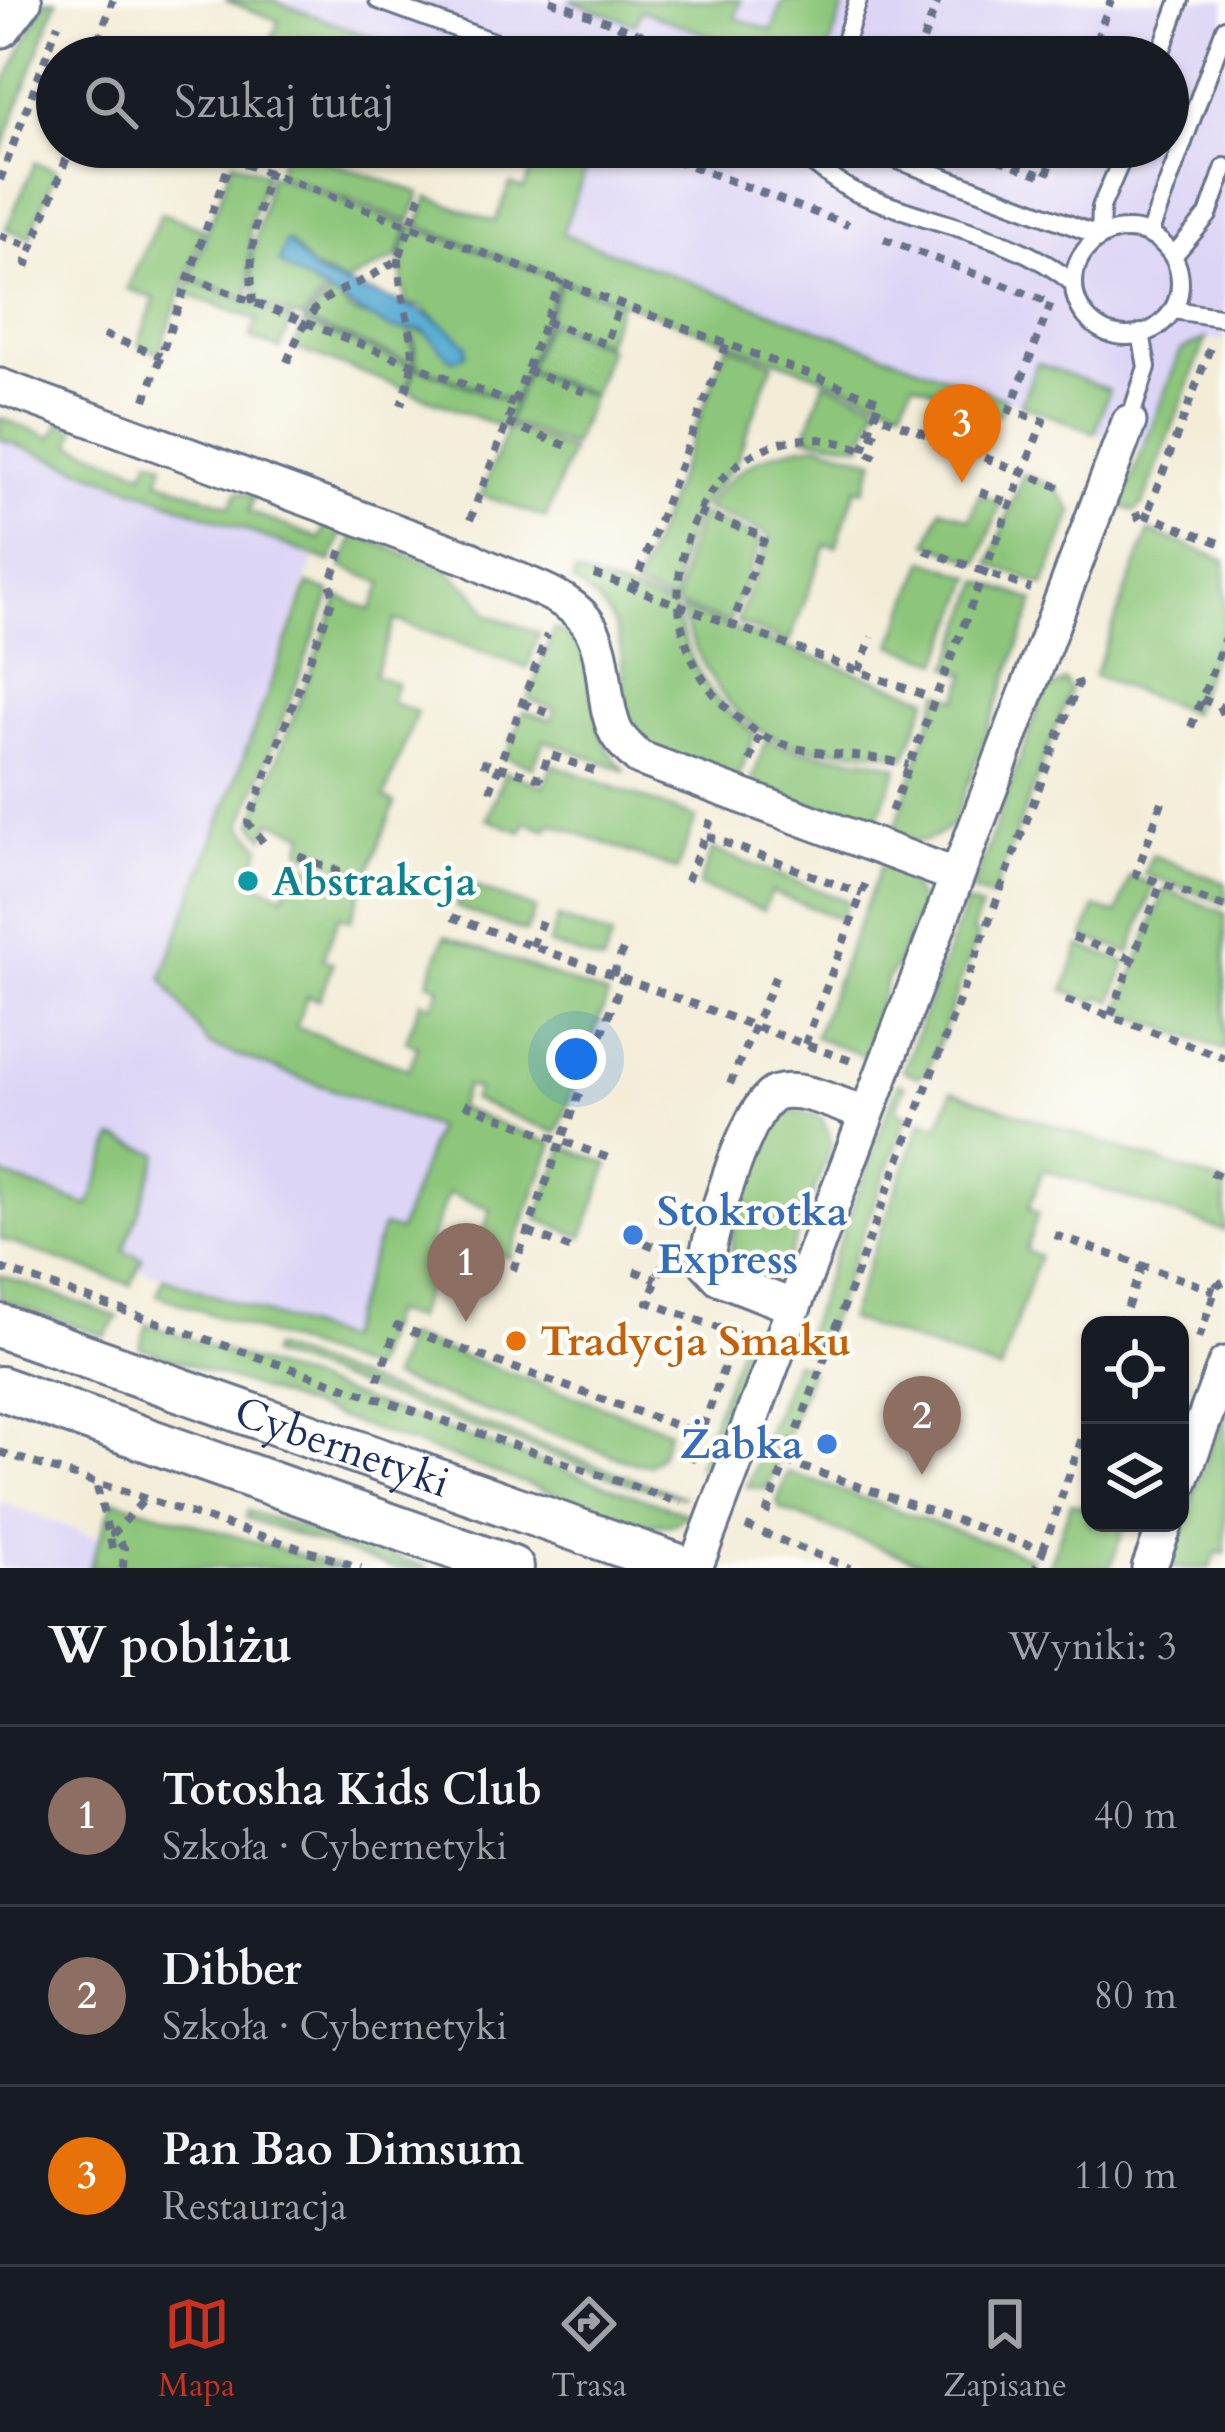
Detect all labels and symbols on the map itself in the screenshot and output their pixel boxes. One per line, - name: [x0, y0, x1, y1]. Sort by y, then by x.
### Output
- pin: 3: [923, 384, 1001, 483]
- place label: Abstrakcja: [272, 853, 477, 910]
- marker: Abstrakcja: [235, 868, 261, 894]
- your location: [546, 1029, 606, 1089]
- place label: Stokrotka Express: [657, 1183, 848, 1288]
- marker: Stokrotka Express: [620, 1222, 646, 1248]
- pin: 1: [427, 1223, 505, 1322]
- place label: Tradycja Smaku: [540, 1313, 851, 1370]
- marker: Tradycja Smaku: [503, 1328, 529, 1354]
- pin: 2: [883, 1376, 961, 1475]
- street label: Cybernetyki: [227, 1383, 457, 1511]
- place label: Żabka: [679, 1416, 803, 1473]
- marker: Żabka: [814, 1431, 840, 1457]

